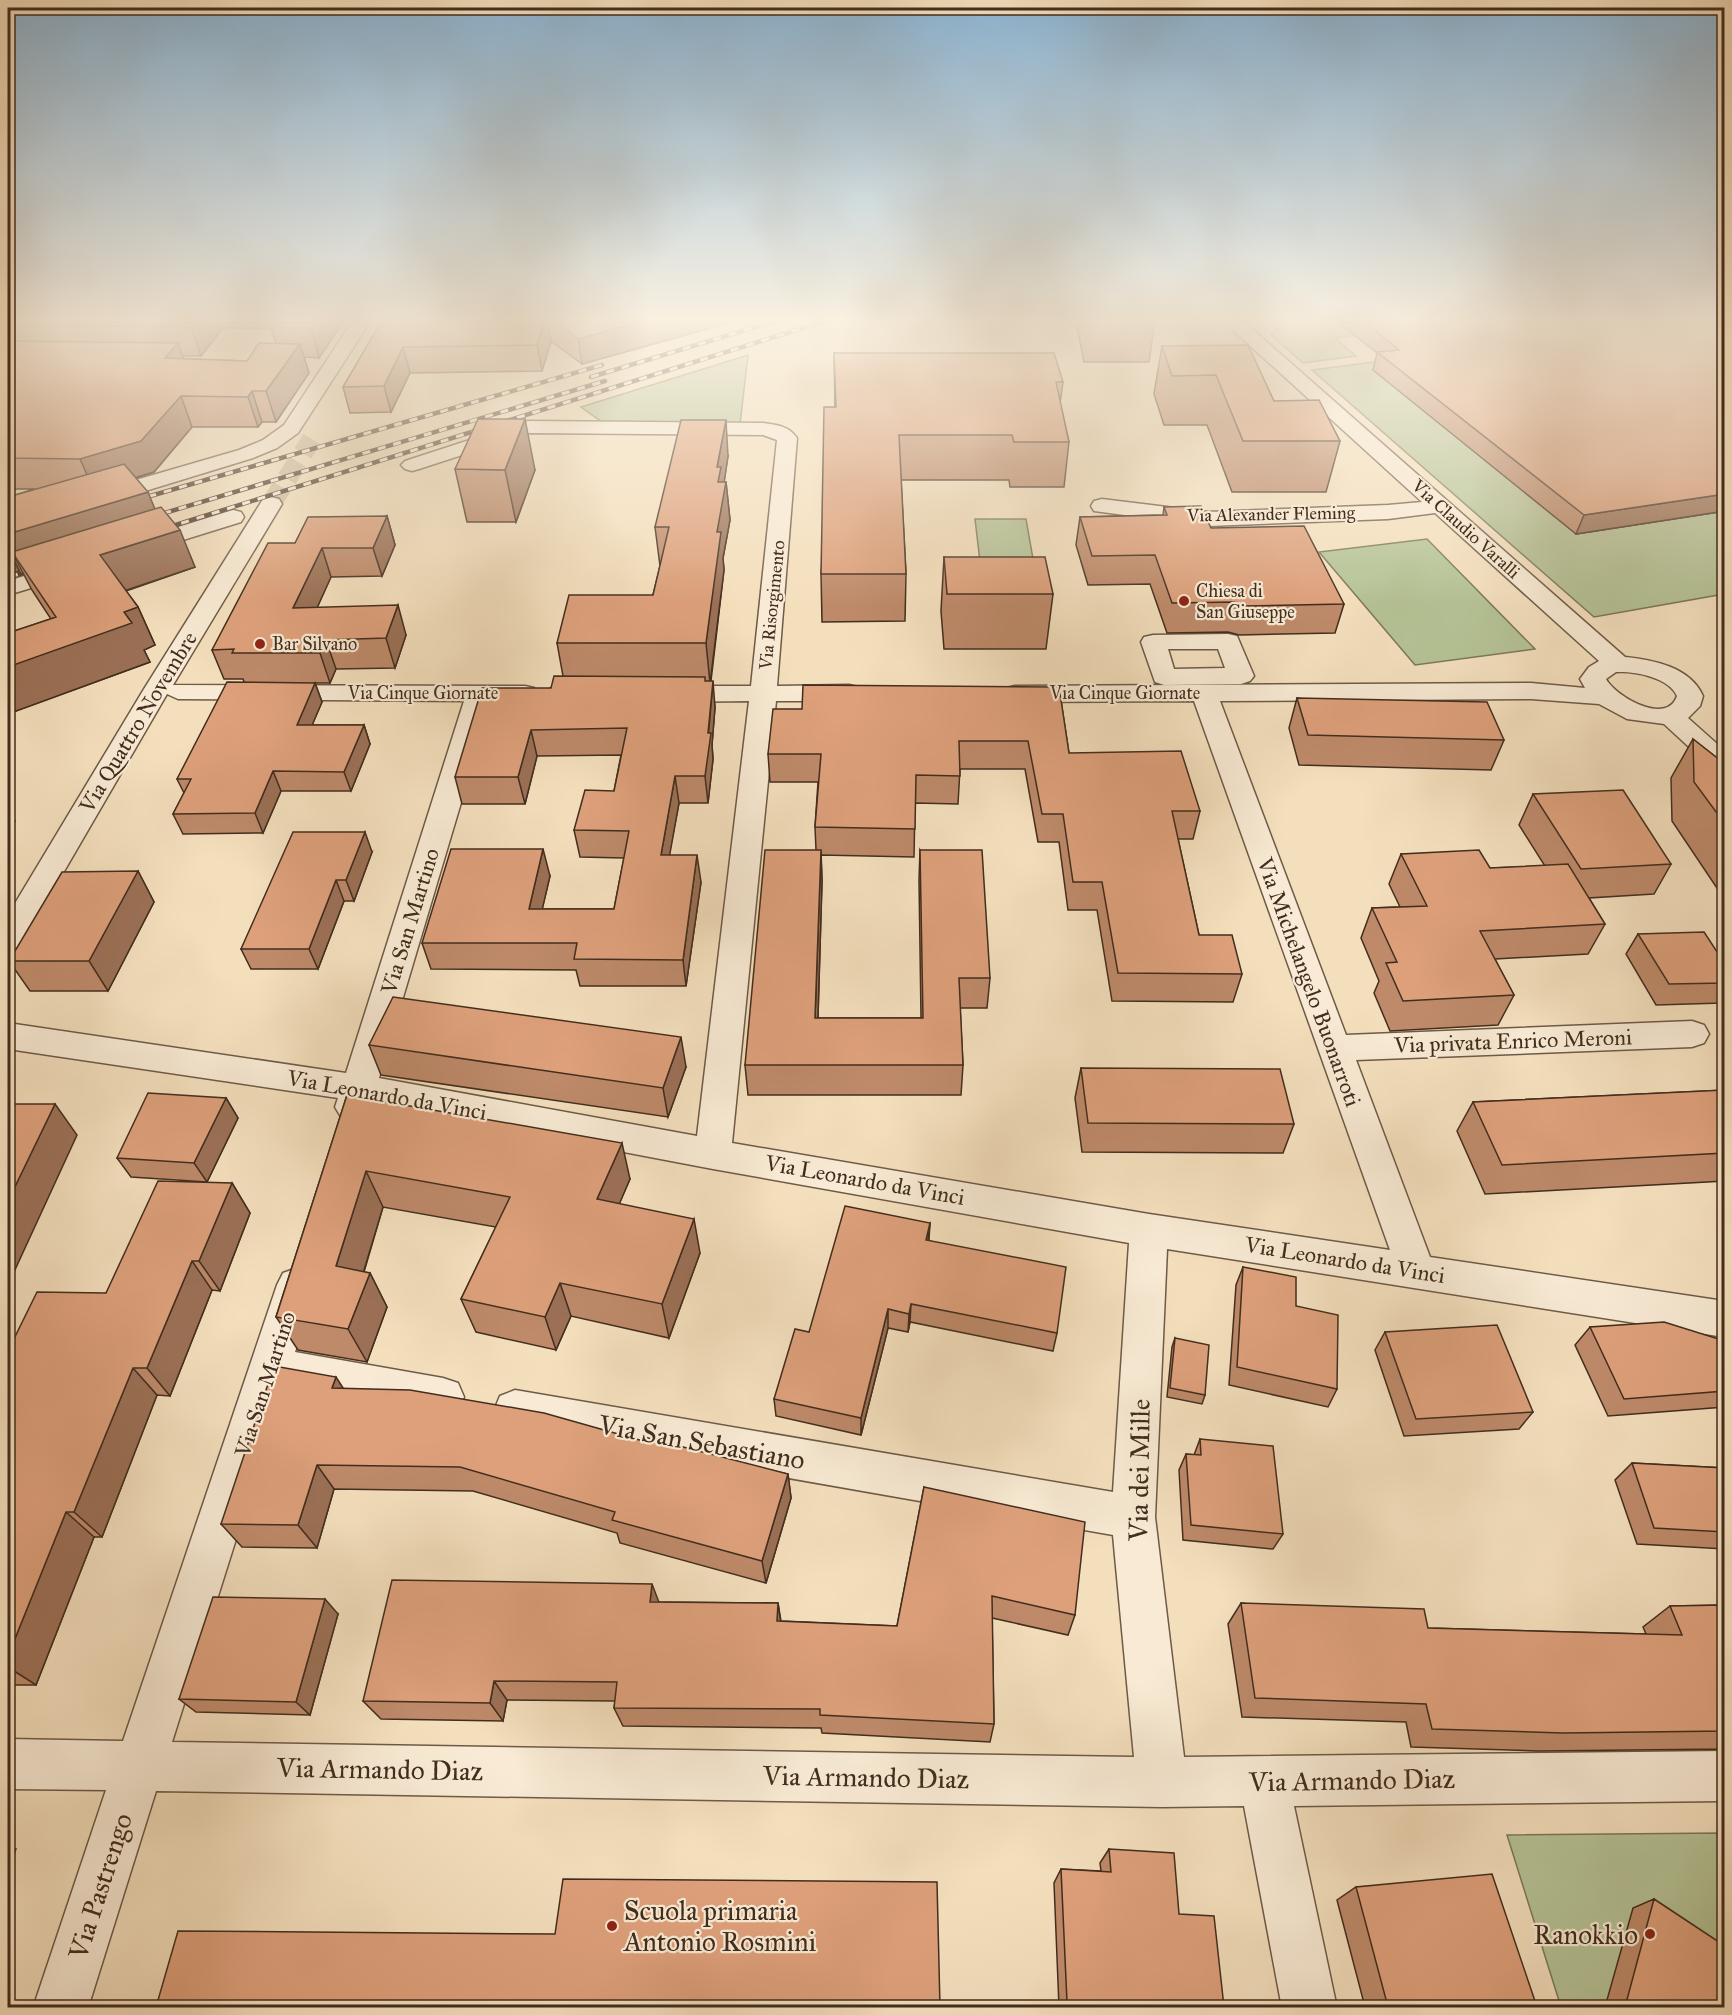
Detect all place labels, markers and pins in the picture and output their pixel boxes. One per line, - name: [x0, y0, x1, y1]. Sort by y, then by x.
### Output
- place label: Chiesa di San Giuseppe: [1196, 580, 1295, 623]
- marker: Chiesa di San Giuseppe: [1177, 594, 1191, 608]
- place label: Bar Silvano: [272, 633, 357, 655]
- marker: Bar Silvano: [253, 637, 267, 651]
- place label: Scuola primaria Antonio Rosmini: [623, 1894, 817, 1958]
- place label: Ranokkio: [1533, 1918, 1638, 1951]
- marker: Scuola primaria Antonio Rosmini: [605, 1919, 619, 1933]
- marker: Ranokkio: [1643, 1927, 1657, 1941]

